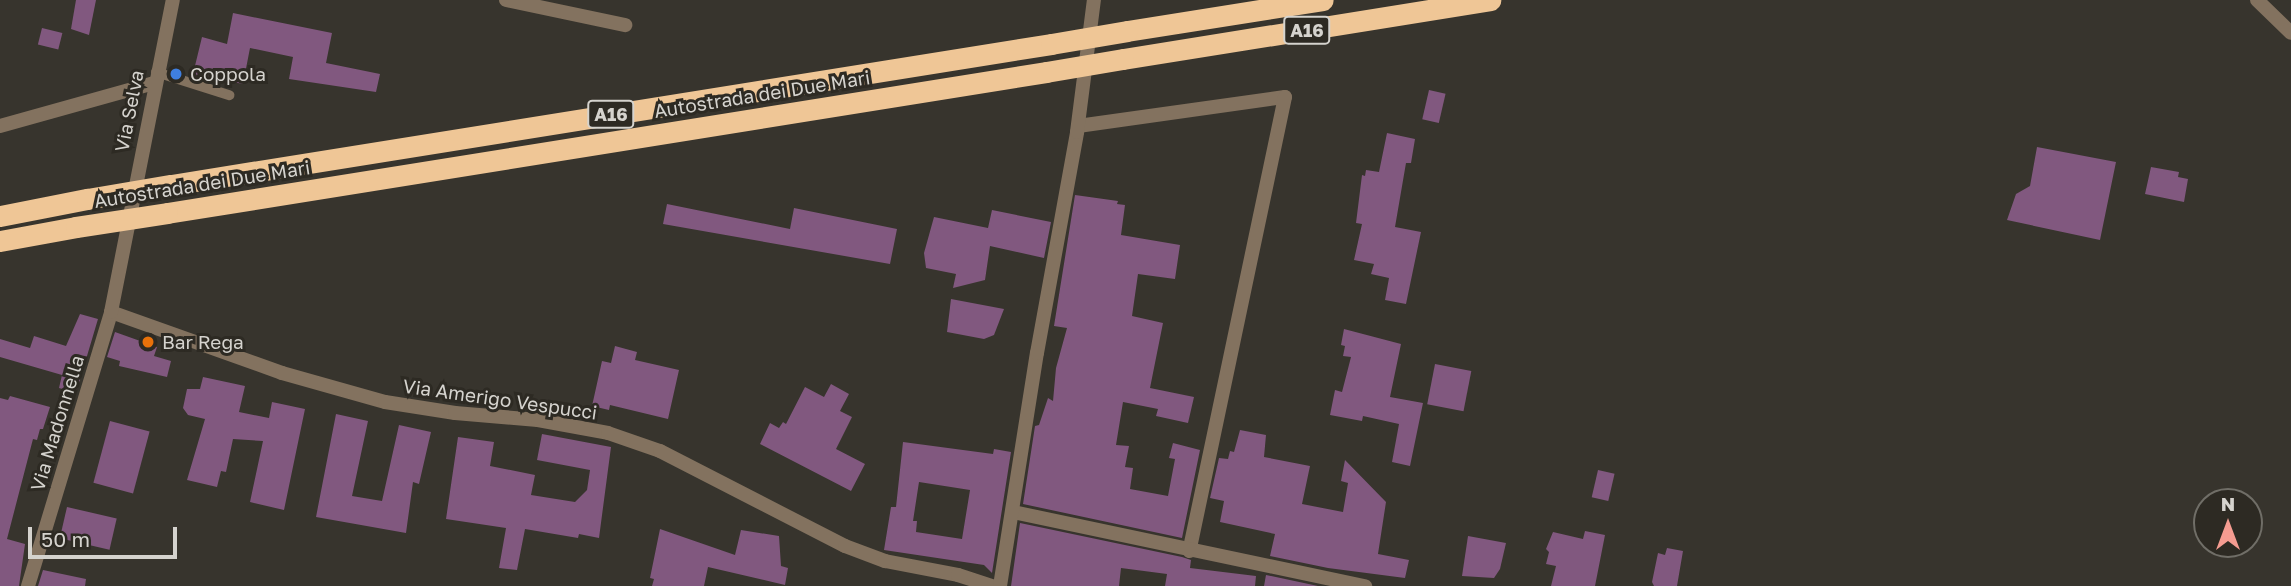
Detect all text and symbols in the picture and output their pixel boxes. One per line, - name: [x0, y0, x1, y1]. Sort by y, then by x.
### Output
- road number: A16: [1282, 15, 1332, 44]
- place label: Coppola: [190, 63, 266, 85]
- marker: Coppola: [168, 66, 184, 82]
- street label: Autostrada dei Due Mari: [652, 66, 872, 122]
- street label: Via Selva: [110, 68, 148, 154]
- road number: A16: [586, 100, 636, 128]
- street label: Autostrada dei Due Mari: [92, 156, 312, 212]
- place label: Bar Rega: [162, 331, 244, 353]
- marker: Bar Rega: [140, 334, 156, 350]
- street label: Via Madonnella: [26, 352, 88, 494]
- street label: Via Amerigo Vespucci: [401, 374, 599, 424]
- north arrow: [2193, 488, 2263, 558]
- text: N: [2221, 492, 2235, 515]
- scale bar: [32, 512, 180, 556]
- text: 50 m: [41, 526, 90, 552]

